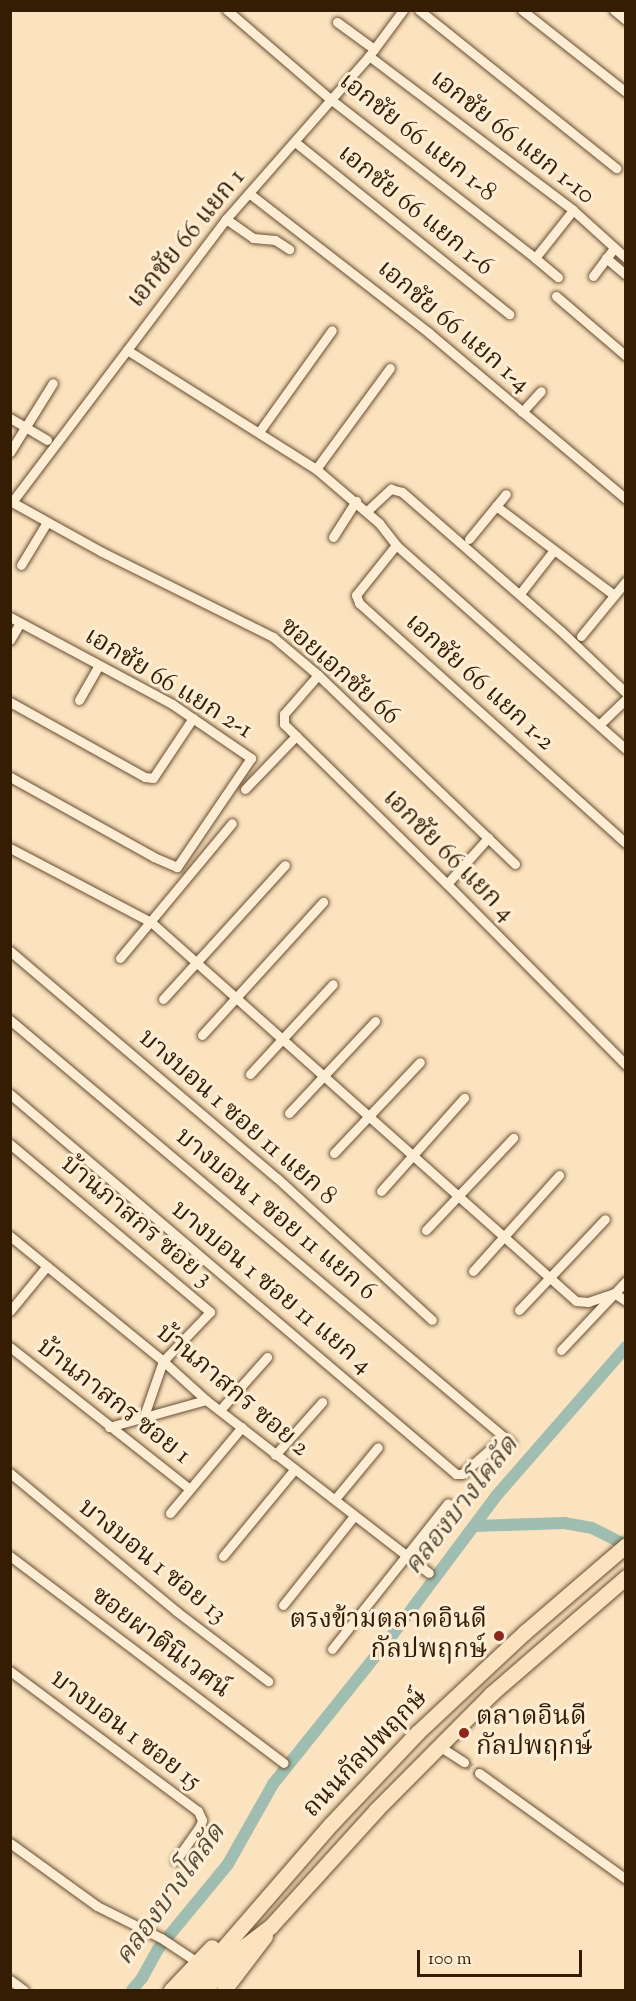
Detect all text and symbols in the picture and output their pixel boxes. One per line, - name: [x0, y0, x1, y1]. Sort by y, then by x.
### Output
- street label: เอกชัย 66 แยก 1-10: [423, 64, 601, 212]
- street label: เอกชัย 66 แยก 1-8: [332, 67, 502, 209]
- street label: เอกชัย 66 แยก 1-6: [331, 139, 499, 283]
- street label: เอกชัย 66 แยก 1: [121, 163, 253, 315]
- street label: เอกชัย 66 แยก 1-4: [370, 254, 536, 400]
- street label: เอกชัย 66 แยก 1-2: [398, 608, 560, 758]
- street label: ซอยเอกชัย 66: [273, 612, 405, 732]
- street label: เอกชัย 66 แยก 2-1: [78, 621, 258, 747]
- street label: เอกชัย 66 แยก 4: [375, 783, 521, 929]
- street label: บางบอน 1 ซอย 11 แยก 8: [131, 1023, 343, 1213]
- street label: บางบอน 1 ซอย 11 แยก 6: [168, 1122, 382, 1308]
- street label: บ้านภาสกร ซอย 3: [54, 1149, 218, 1295]
- street label: บางบอน 1 ซอย 11 แยก 4: [164, 1195, 378, 1381]
- street label: บ้านภาสกร ซอย 2: [149, 1318, 315, 1464]
- street label: บ้านภาสกร ซอย 1: [30, 1332, 196, 1472]
- water label: คลองบางโคลัด: [398, 1430, 526, 1582]
- street label: บางบอน 1 ซอย 13: [72, 1493, 232, 1631]
- street label: ซอยผาตินิเวศน์: [84, 1580, 236, 1706]
- place label: ตรงข้ามตลาดอินดี กัลปพฤกษ์: [289, 1605, 487, 1666]
- marker: ตรงข้ามตลาดอินดี กัลปพฤกษ์: [492, 1629, 506, 1643]
- street label: บางบอน 1 ซอย 15: [44, 1664, 206, 1798]
- street label: ถนนกัลปพฤกษ์: [297, 1683, 435, 1825]
- place label: ตลาดอินดี กัลปพฤกษ์: [476, 1702, 592, 1763]
- marker: ตลาดอินดี กัลปพฤกษ์: [457, 1726, 471, 1740]
- water label: คลองบางโคลัด: [109, 1818, 233, 1972]
- scale bar: [420, 1938, 585, 1976]
- text: 100 m: [428, 1947, 472, 1973]

